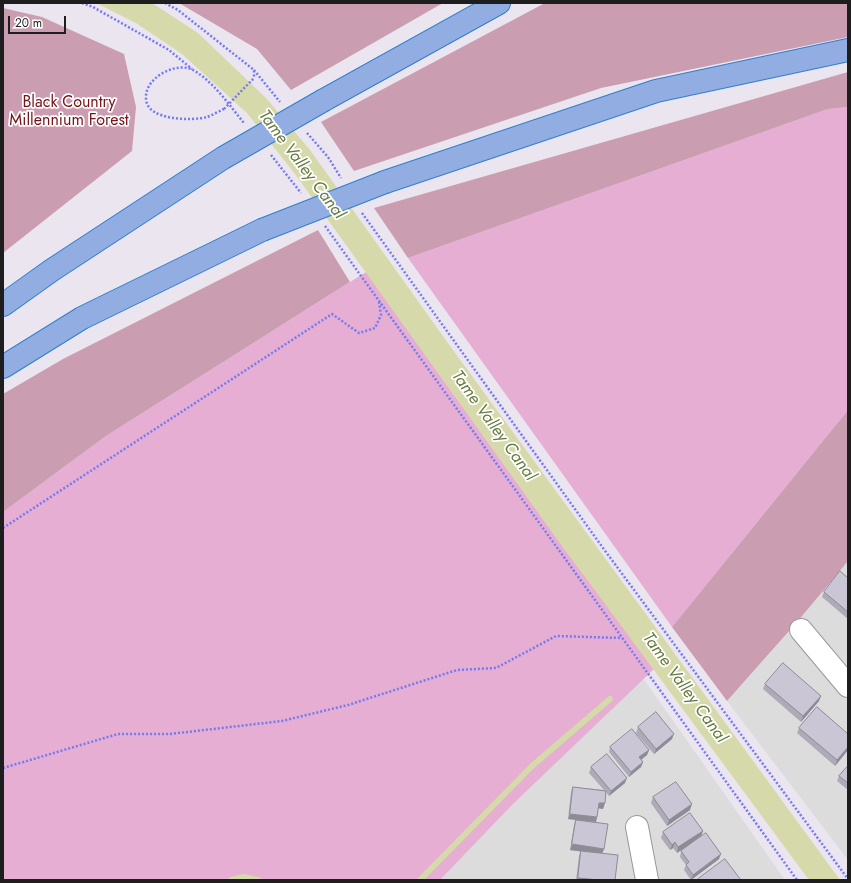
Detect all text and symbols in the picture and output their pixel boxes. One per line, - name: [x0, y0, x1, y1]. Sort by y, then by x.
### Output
- scale bar: [10, 8, 68, 34]
- text: 20 m: [15, 14, 42, 32]
- park label: Black Country Millennium Forest: [9, 93, 129, 131]
- water label: Tame Valley Canal: [253, 106, 349, 224]
- water label: Tame Valley Canal: [446, 367, 540, 485]
- water label: Tame Valley Canal: [637, 629, 731, 747]

